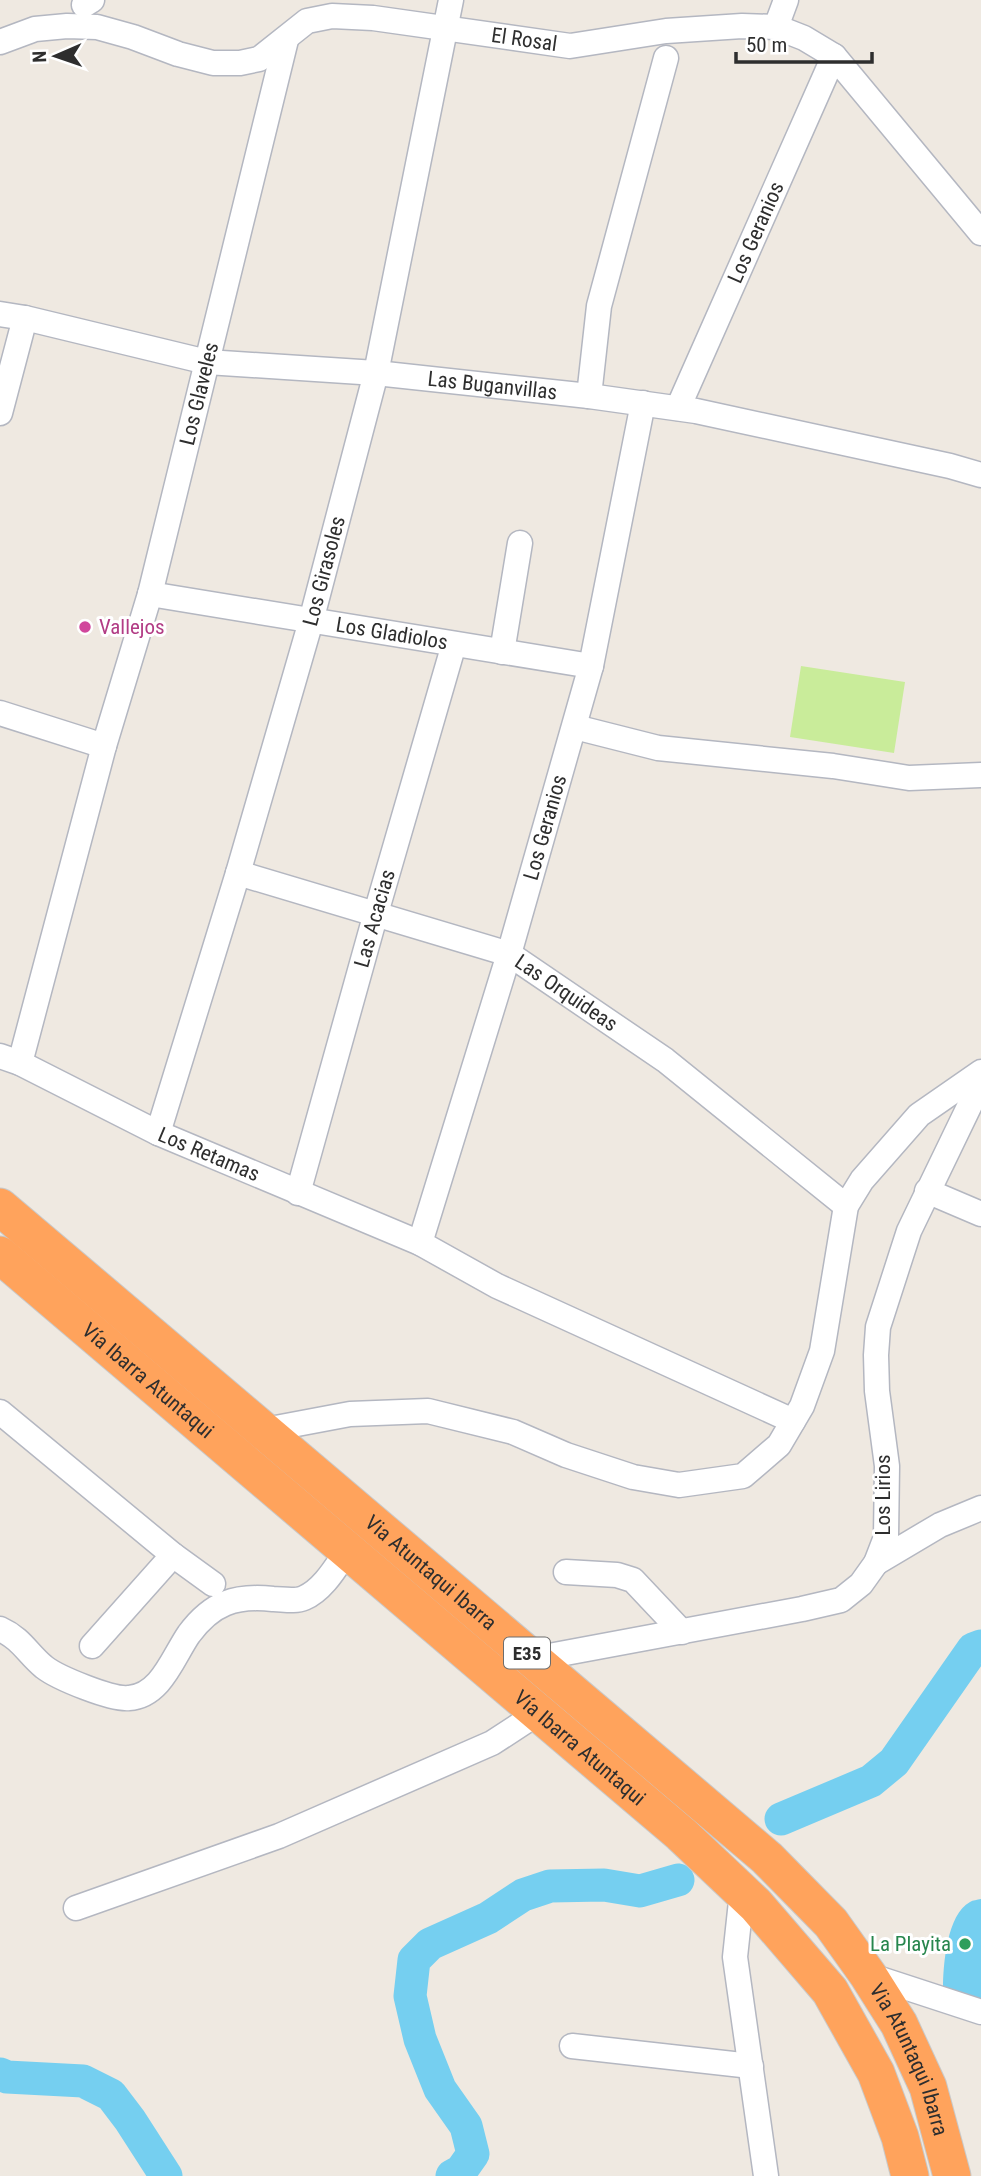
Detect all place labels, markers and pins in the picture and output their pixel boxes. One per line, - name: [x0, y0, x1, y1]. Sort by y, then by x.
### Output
- place label: Vallejos: [99, 615, 165, 639]
- marker: Vallejos: [77, 619, 93, 635]
- place label: La Playita: [870, 1932, 951, 1956]
- marker: La Playita: [957, 1936, 973, 1952]

